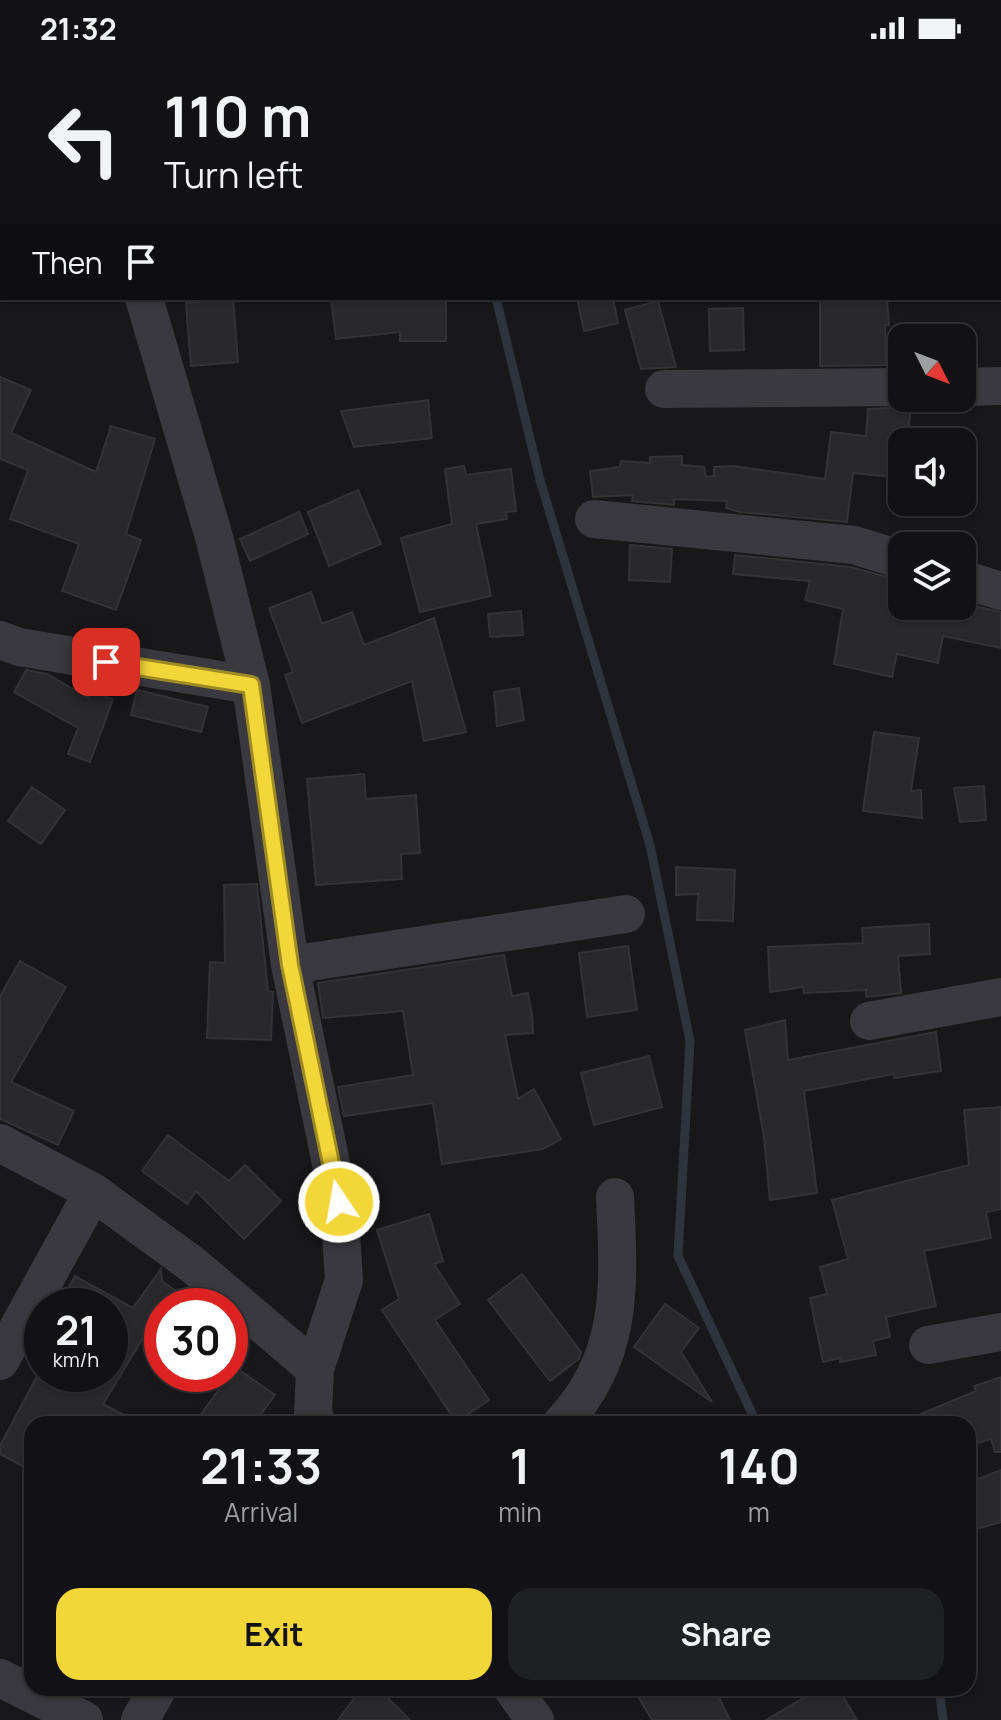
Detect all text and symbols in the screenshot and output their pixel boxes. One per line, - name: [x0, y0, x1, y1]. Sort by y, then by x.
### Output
- text: 21:32: [40, 8, 117, 49]
- text: 110 m: [164, 77, 311, 154]
- icon: left: [32, 88, 136, 192]
- text: Turn left: [164, 150, 303, 199]
- icon: arrive: [119, 240, 163, 284]
- text: Then: [32, 242, 103, 283]
- north arrow: [888, 324, 976, 412]
- map controls: [888, 324, 976, 620]
- button: sound: [888, 428, 976, 516]
- button: layers: [888, 532, 976, 620]
- pin: [72, 628, 140, 696]
- icon: arrive: [84, 640, 128, 684]
- position arrow: [297, 1160, 381, 1244]
- speed limit sign: 30: [144, 1288, 248, 1392]
- text: 21: [55, 1302, 97, 1357]
- text: km/h: [53, 1346, 99, 1373]
- text: 21:33: [200, 1433, 322, 1498]
- text: 1: [509, 1433, 531, 1498]
- text: 140: [718, 1433, 800, 1498]
- text: Arrival: [224, 1494, 298, 1530]
- text: min: [498, 1494, 542, 1530]
- text: m: [748, 1494, 770, 1530]
- button: Exit: [56, 1588, 492, 1680]
- button: Share: [508, 1588, 944, 1680]

